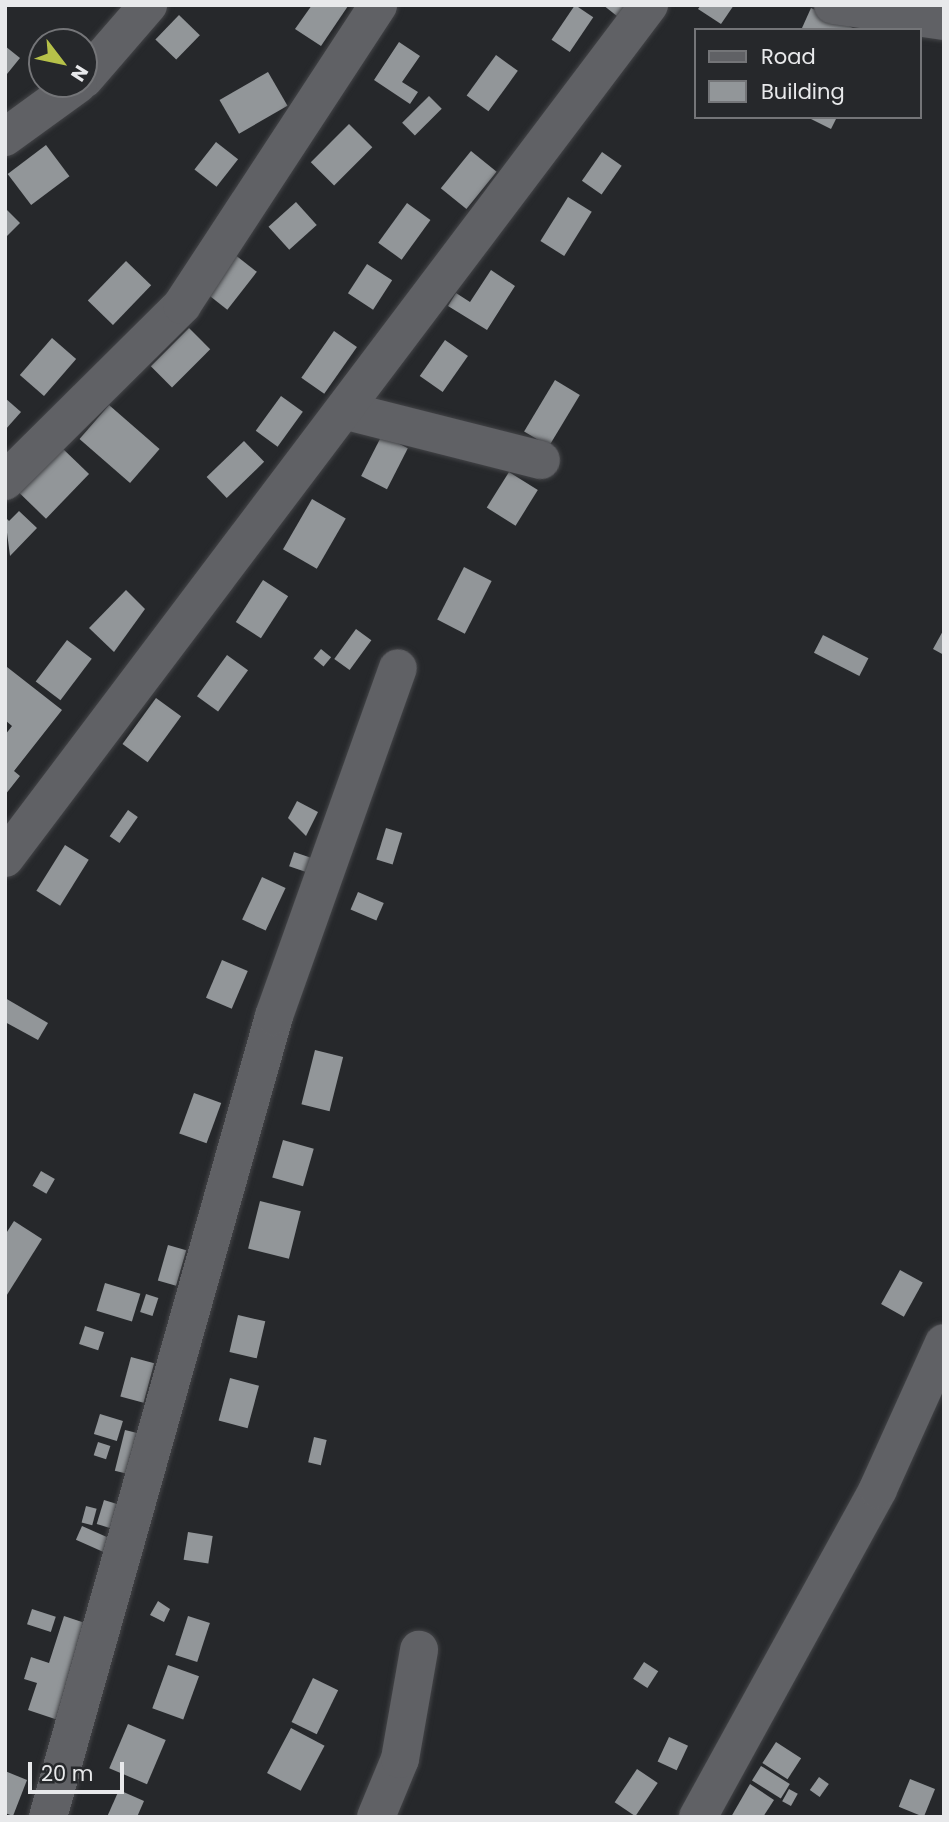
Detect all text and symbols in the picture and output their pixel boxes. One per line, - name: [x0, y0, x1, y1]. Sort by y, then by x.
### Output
- north arrow: [28, 28, 98, 98]
- legend: [694, 28, 921, 119]
- text: Road: [761, 42, 816, 71]
- text: N: [64, 60, 95, 87]
- text: Building: [761, 77, 845, 106]
- scale bar: [32, 1748, 128, 1792]
- text: 20 m: [41, 1759, 94, 1788]

